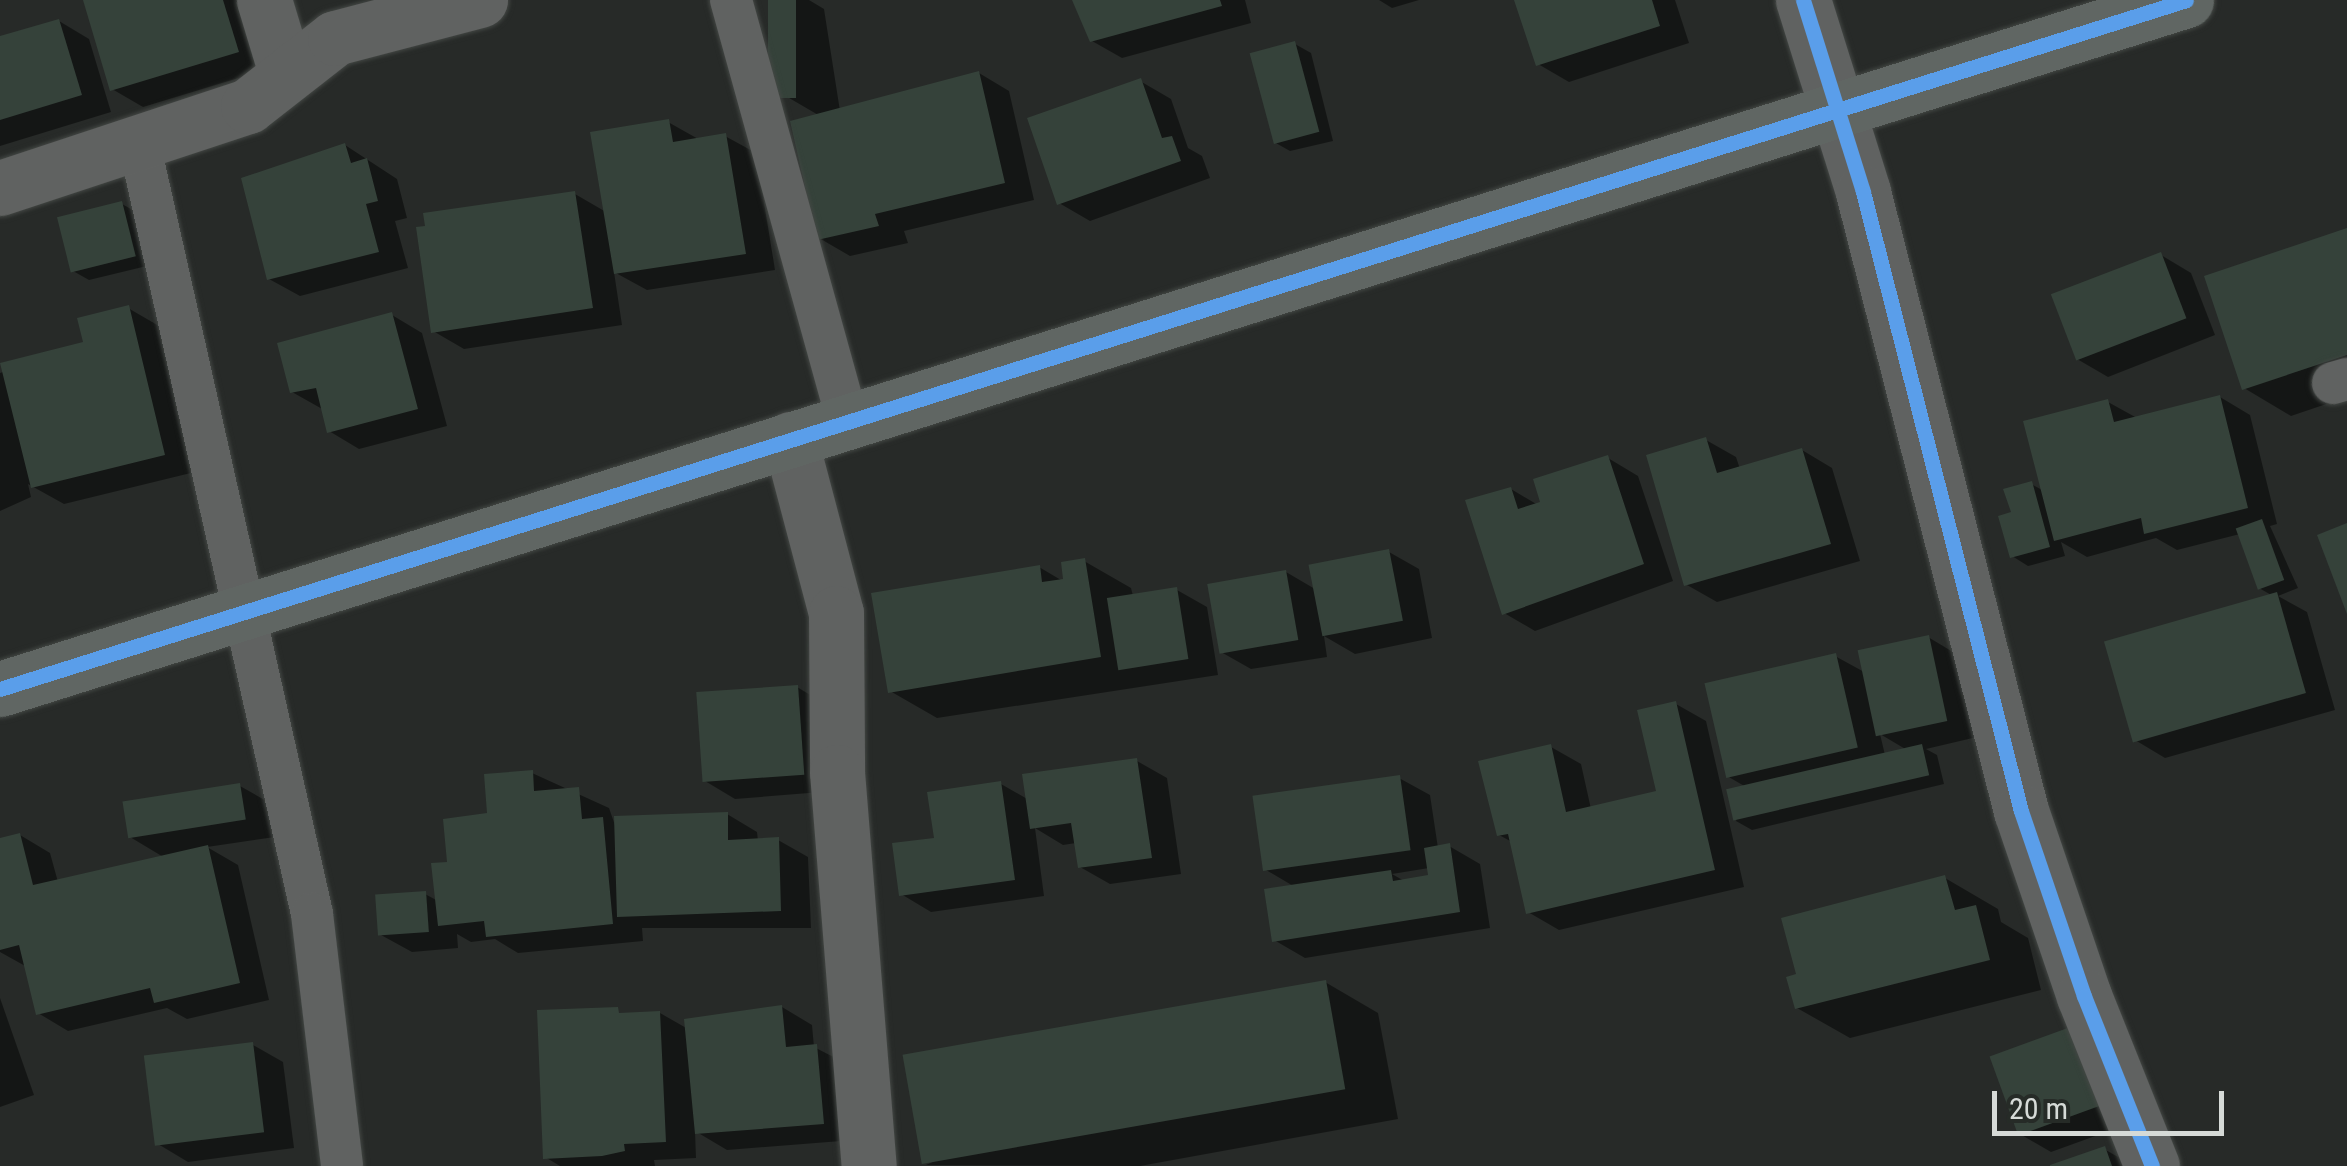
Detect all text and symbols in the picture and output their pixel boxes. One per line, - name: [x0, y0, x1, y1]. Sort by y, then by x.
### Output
- scale bar: [1997, 1071, 2230, 1133]
- text: 20 m: [2009, 1091, 2068, 1126]

